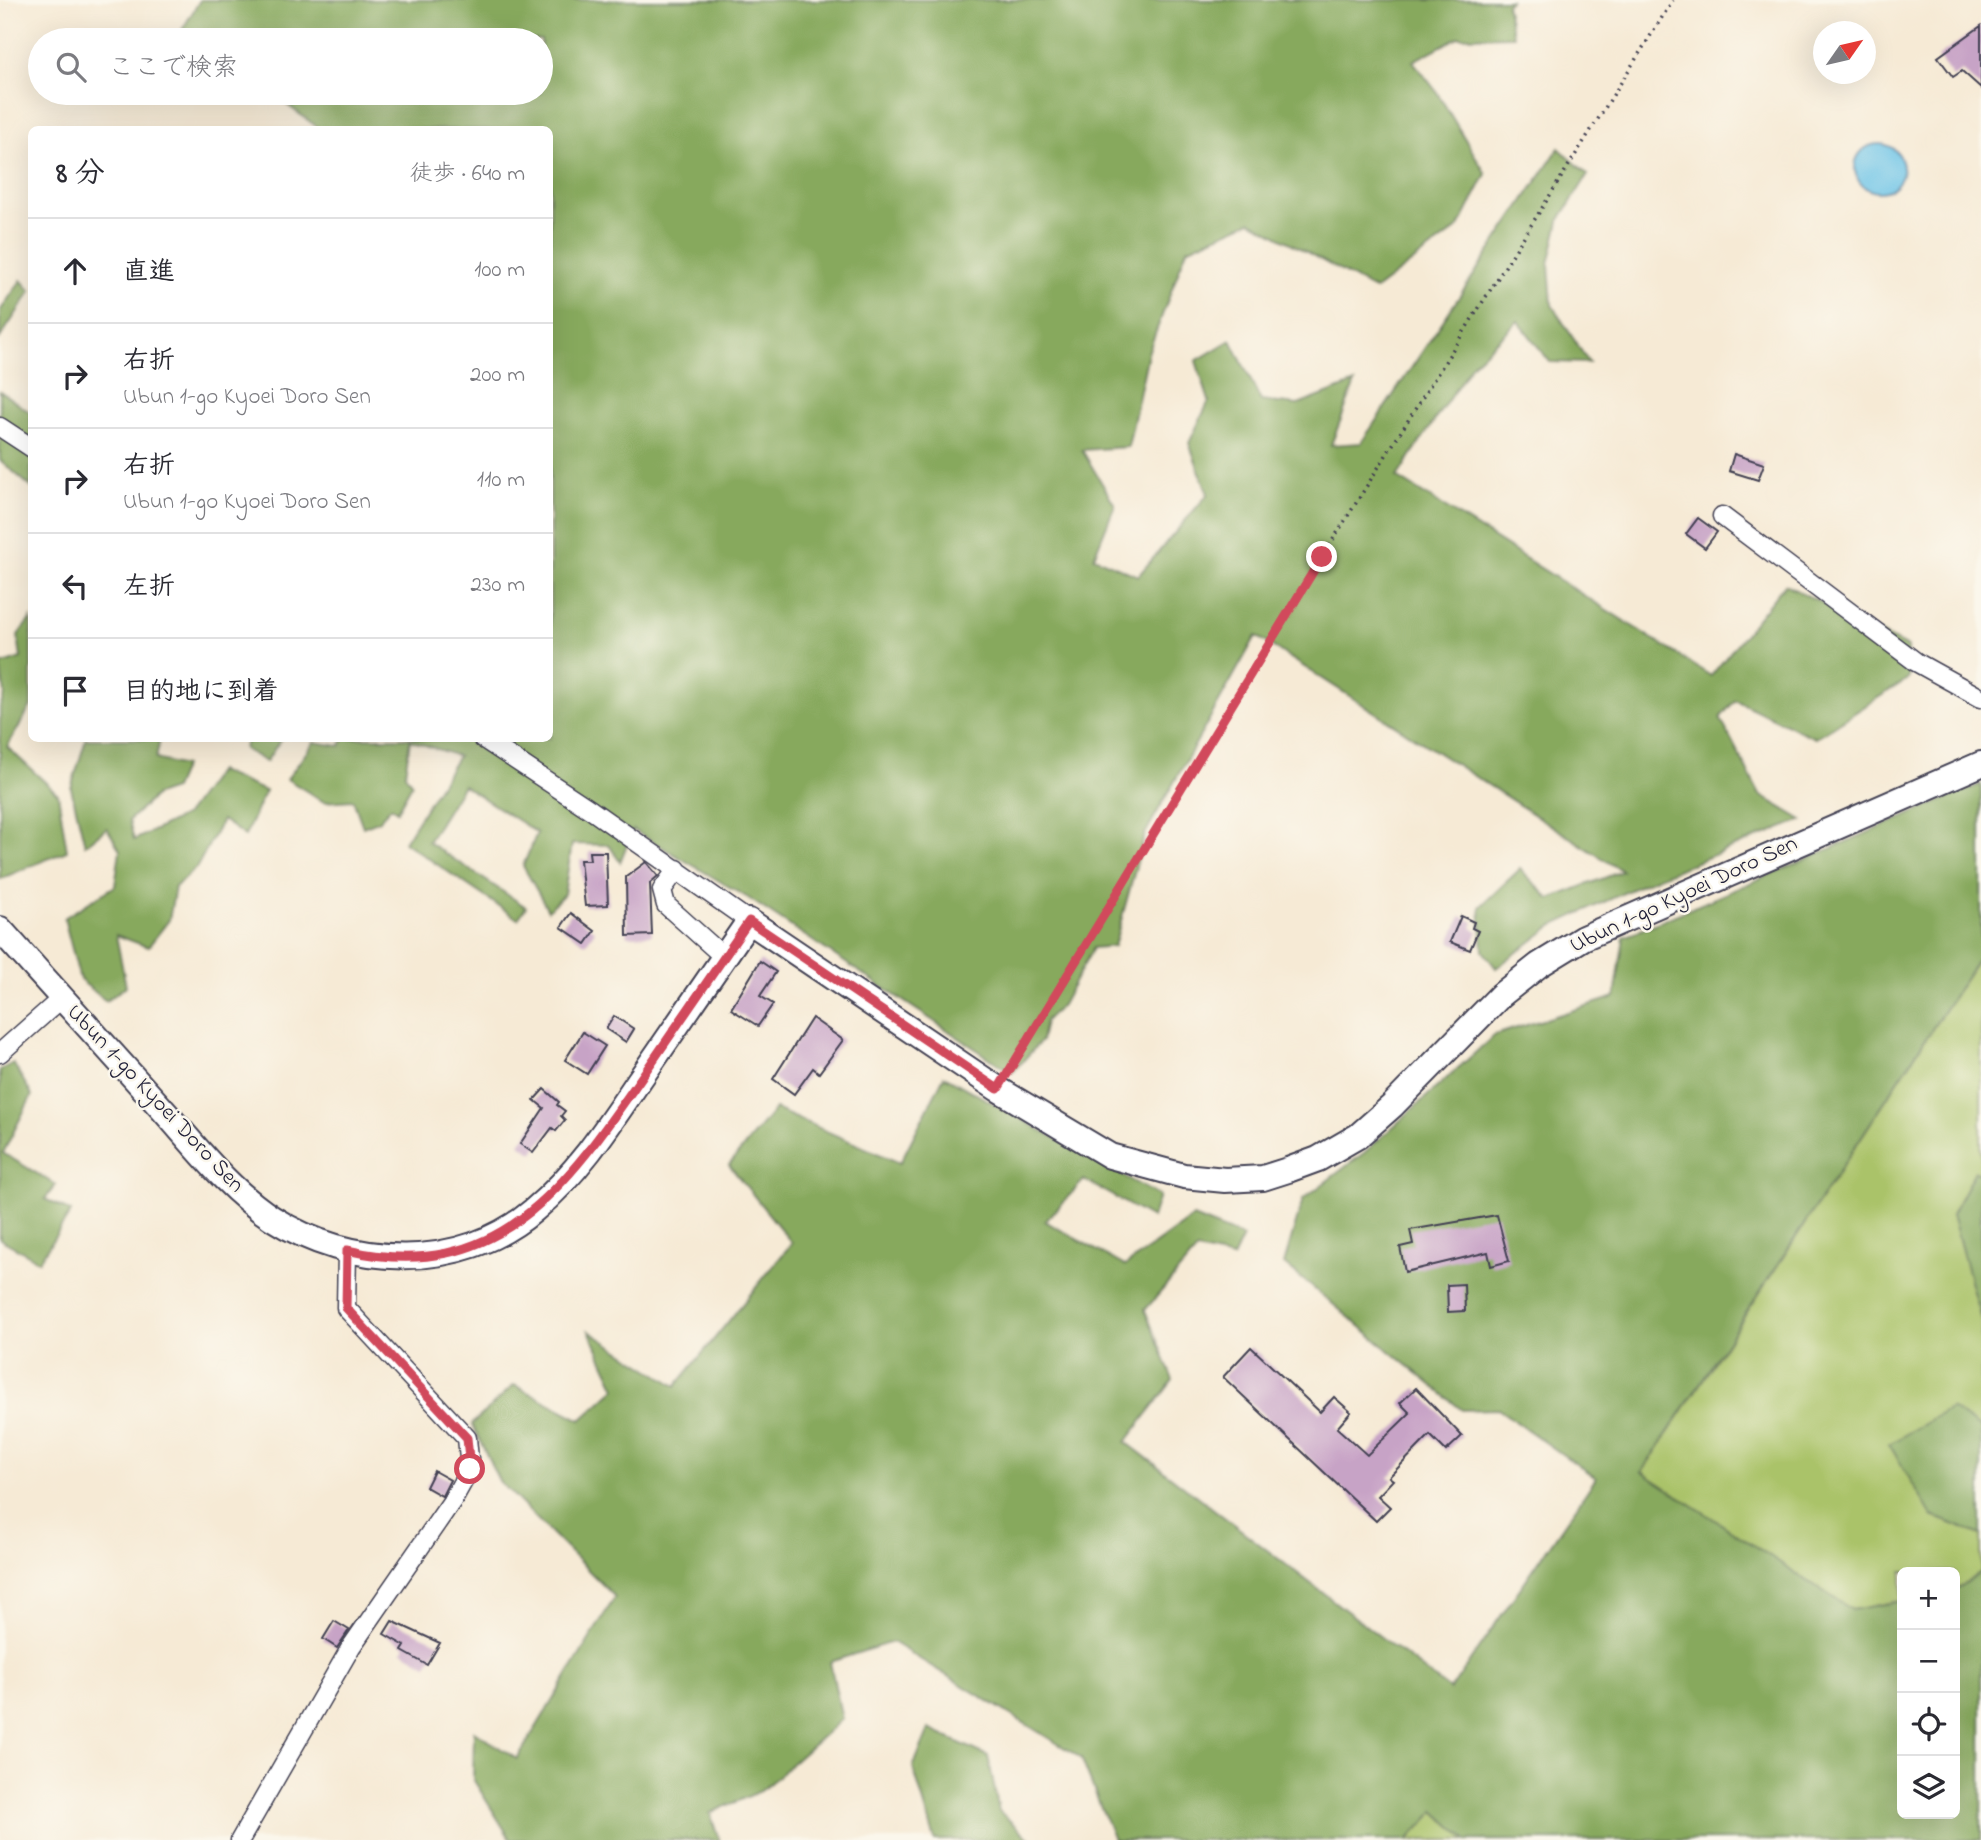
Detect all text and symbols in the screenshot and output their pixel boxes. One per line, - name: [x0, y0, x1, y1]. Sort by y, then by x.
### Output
- north arrow: [1813, 21, 1876, 84]
- search box: [28, 28, 553, 105]
- icon: search: [52, 48, 90, 86]
- text: ここで検索: [108, 50, 238, 88]
- text: 8 分: [56, 153, 105, 197]
- text: 徒歩 · 640 m: [409, 158, 525, 191]
- icon: ahead: [56, 252, 94, 290]
- text: 直進: [123, 254, 175, 292]
- text: 100 m: [474, 254, 525, 287]
- text: 右折: [123, 343, 175, 381]
- icon: right: [56, 357, 94, 395]
- text: 200 m: [470, 359, 525, 392]
- text: Ubun 1-go Kyoei Doro Sen: [123, 381, 371, 414]
- text: 右折: [123, 448, 175, 486]
- icon: right: [56, 462, 94, 500]
- text: 110 m: [477, 464, 525, 497]
- text: Ubun 1-go Kyoei Doro Sen: [123, 486, 371, 519]
- route end: [1306, 541, 1337, 572]
- icon: left: [56, 567, 94, 605]
- text: 左折: [123, 569, 175, 607]
- text: 230 m: [471, 569, 525, 602]
- icon: arrive: [56, 672, 94, 710]
- text: 目的地に到着: [123, 674, 279, 712]
- street label: Ubun 1-go Kyoei Doro Sen: [1565, 828, 1804, 964]
- street label: Ubun 1-go Kyoei Doro Sen: [57, 997, 252, 1202]
- route start: [454, 1453, 485, 1484]
- map controls: [1897, 1567, 1960, 1819]
- button: +: [1897, 1567, 1960, 1630]
- button: −: [1897, 1630, 1960, 1693]
- button: locate: [1897, 1693, 1960, 1756]
- button: layers: [1897, 1756, 1960, 1819]

